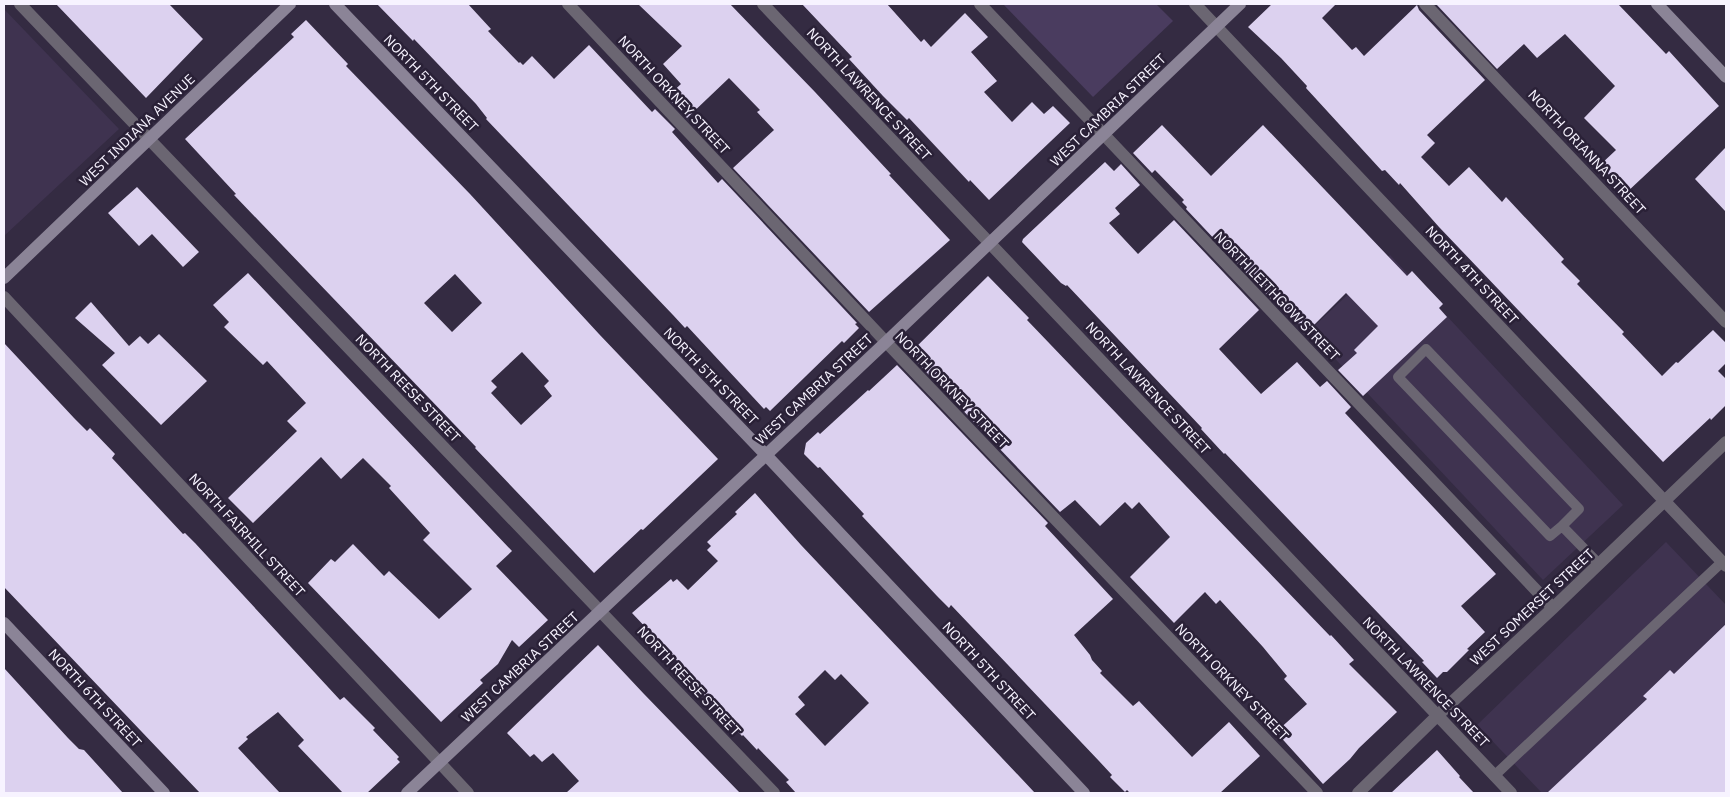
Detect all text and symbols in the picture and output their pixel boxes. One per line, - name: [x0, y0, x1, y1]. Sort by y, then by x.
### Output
- street label: NORTH LAWRENCE STREET: [803, 24, 935, 164]
- street label: NORTH 5TH STREET: [380, 31, 482, 135]
- street label: NORTH ORKNEY STREET: [614, 32, 734, 158]
- street label: WEST CAMBRIA STREET: [1046, 50, 1170, 170]
- street label: WEST INDIANA AVENUE: [75, 70, 199, 190]
- street label: NORTH ORIANNA STREET: [1524, 86, 1650, 218]
- street label: NORTH 4TH STREET: [1422, 222, 1522, 328]
- street label: NORTH LEITHGOW STREET: [1210, 228, 1344, 364]
- street label: NORTH LAWRENCE STREET: [1082, 318, 1214, 458]
- street label: NORTH 5TH STREET: [660, 324, 762, 428]
- street label: NORTH ORKNEY STREET: [891, 328, 1013, 452]
- street label: NORTH REESE STREET: [352, 330, 464, 446]
- street label: WEST CAMBRIA STREET: [751, 330, 877, 448]
- street label: NORTH FAIRHILL STREET: [185, 469, 309, 601]
- street label: WEST SOMERSET STREET: [1466, 545, 1598, 669]
- street label: WEST CAMBRIA STREET: [457, 608, 583, 726]
- street label: NORTH LAWRENCE STREET: [1359, 613, 1493, 751]
- street label: NORTH 5TH STREET: [939, 618, 1039, 724]
- street label: NORTH ORKNEY STREET: [1171, 620, 1293, 744]
- street label: NORTH REESE STREET: [633, 622, 745, 740]
- street label: NORTH 6TH STREET: [45, 645, 145, 751]

